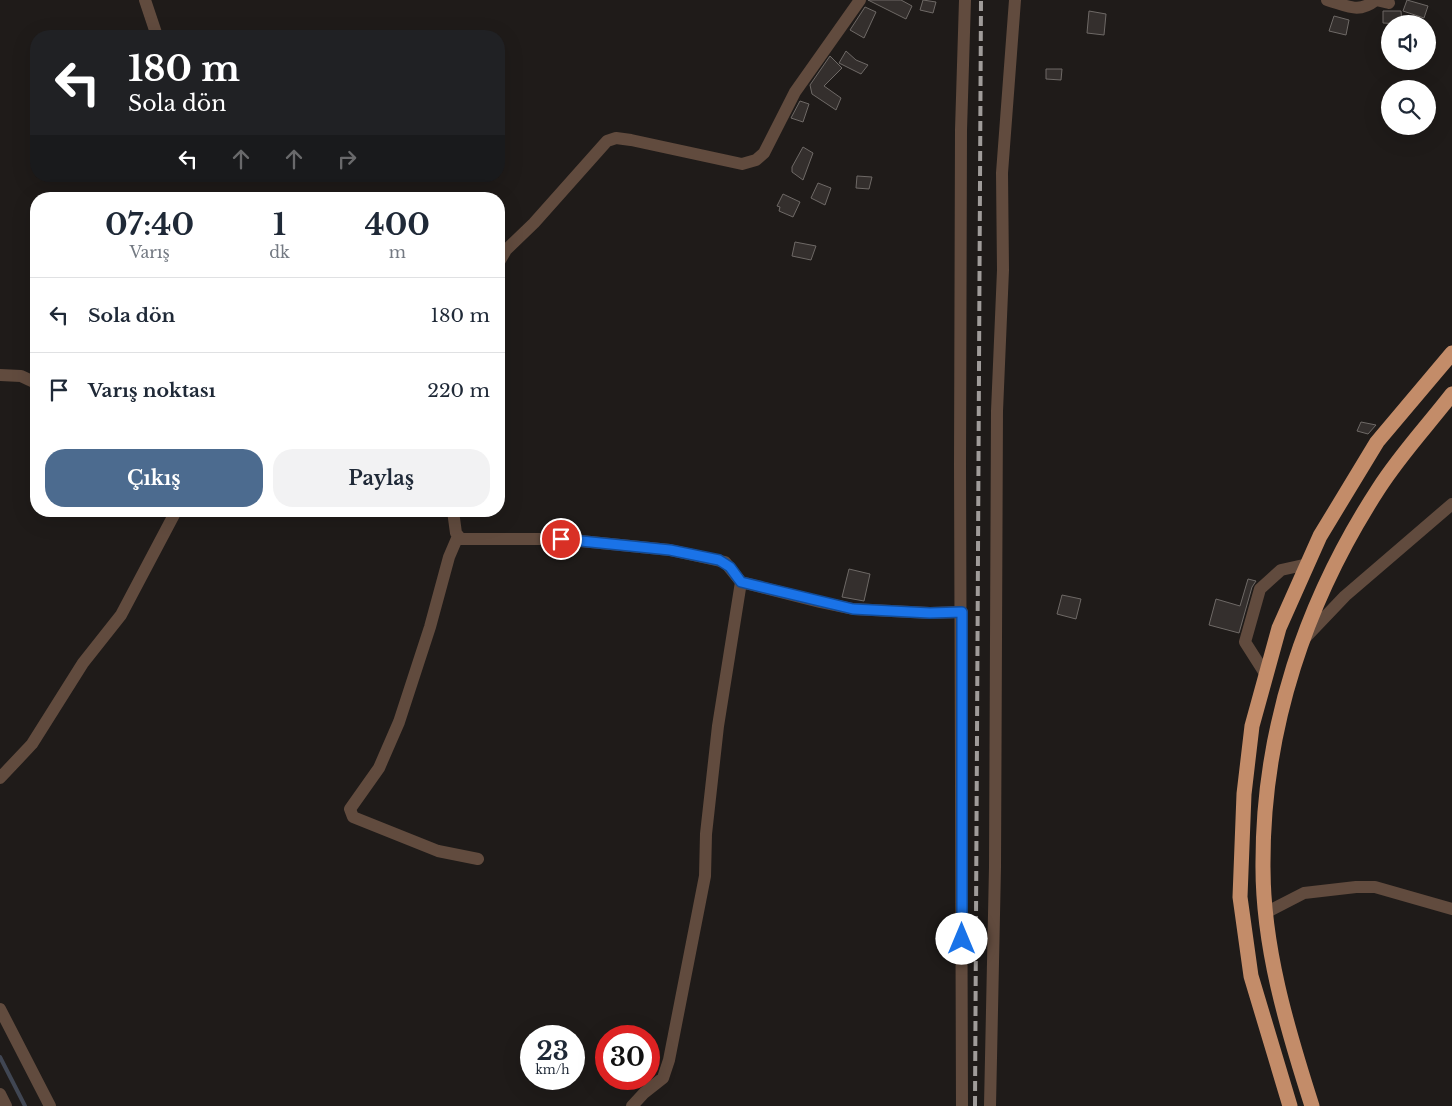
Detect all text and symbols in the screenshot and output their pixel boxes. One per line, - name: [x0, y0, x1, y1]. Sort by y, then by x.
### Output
- map controls: [1381, 15, 1436, 135]
- button: sound: [1381, 15, 1436, 70]
- text: 180 m: [128, 47, 240, 90]
- icon: left: [45, 50, 110, 115]
- button: search: [1381, 80, 1436, 135]
- text: Sola dön: [128, 90, 226, 117]
- icon: left: [174, 145, 202, 173]
- icon: ahead: [227, 145, 255, 173]
- icon: ahead: [280, 145, 308, 173]
- icon: right: [333, 145, 361, 173]
- text: 07:40: [105, 206, 194, 243]
- text: 1: [273, 206, 286, 243]
- text: 400: [365, 206, 430, 243]
- text: Varış: [129, 242, 170, 262]
- text: dk: [269, 242, 290, 262]
- text: m: [389, 242, 406, 262]
- icon: left: [45, 301, 73, 329]
- text: Sola dön: [88, 304, 175, 327]
- text: 180 m: [431, 304, 490, 327]
- icon: arrive: [45, 376, 73, 404]
- text: Varış noktası: [88, 379, 216, 402]
- text: 220 m: [427, 379, 490, 402]
- button: Çıkış: [45, 449, 263, 507]
- button: Paylaş: [273, 449, 490, 507]
- pin: [540, 518, 582, 560]
- icon: arrive: [547, 525, 575, 553]
- position arrow: [935, 912, 987, 964]
- speed limit sign: 30: [595, 1025, 660, 1090]
- text: 23: [536, 1036, 569, 1067]
- text: km/h: [535, 1062, 570, 1077]

